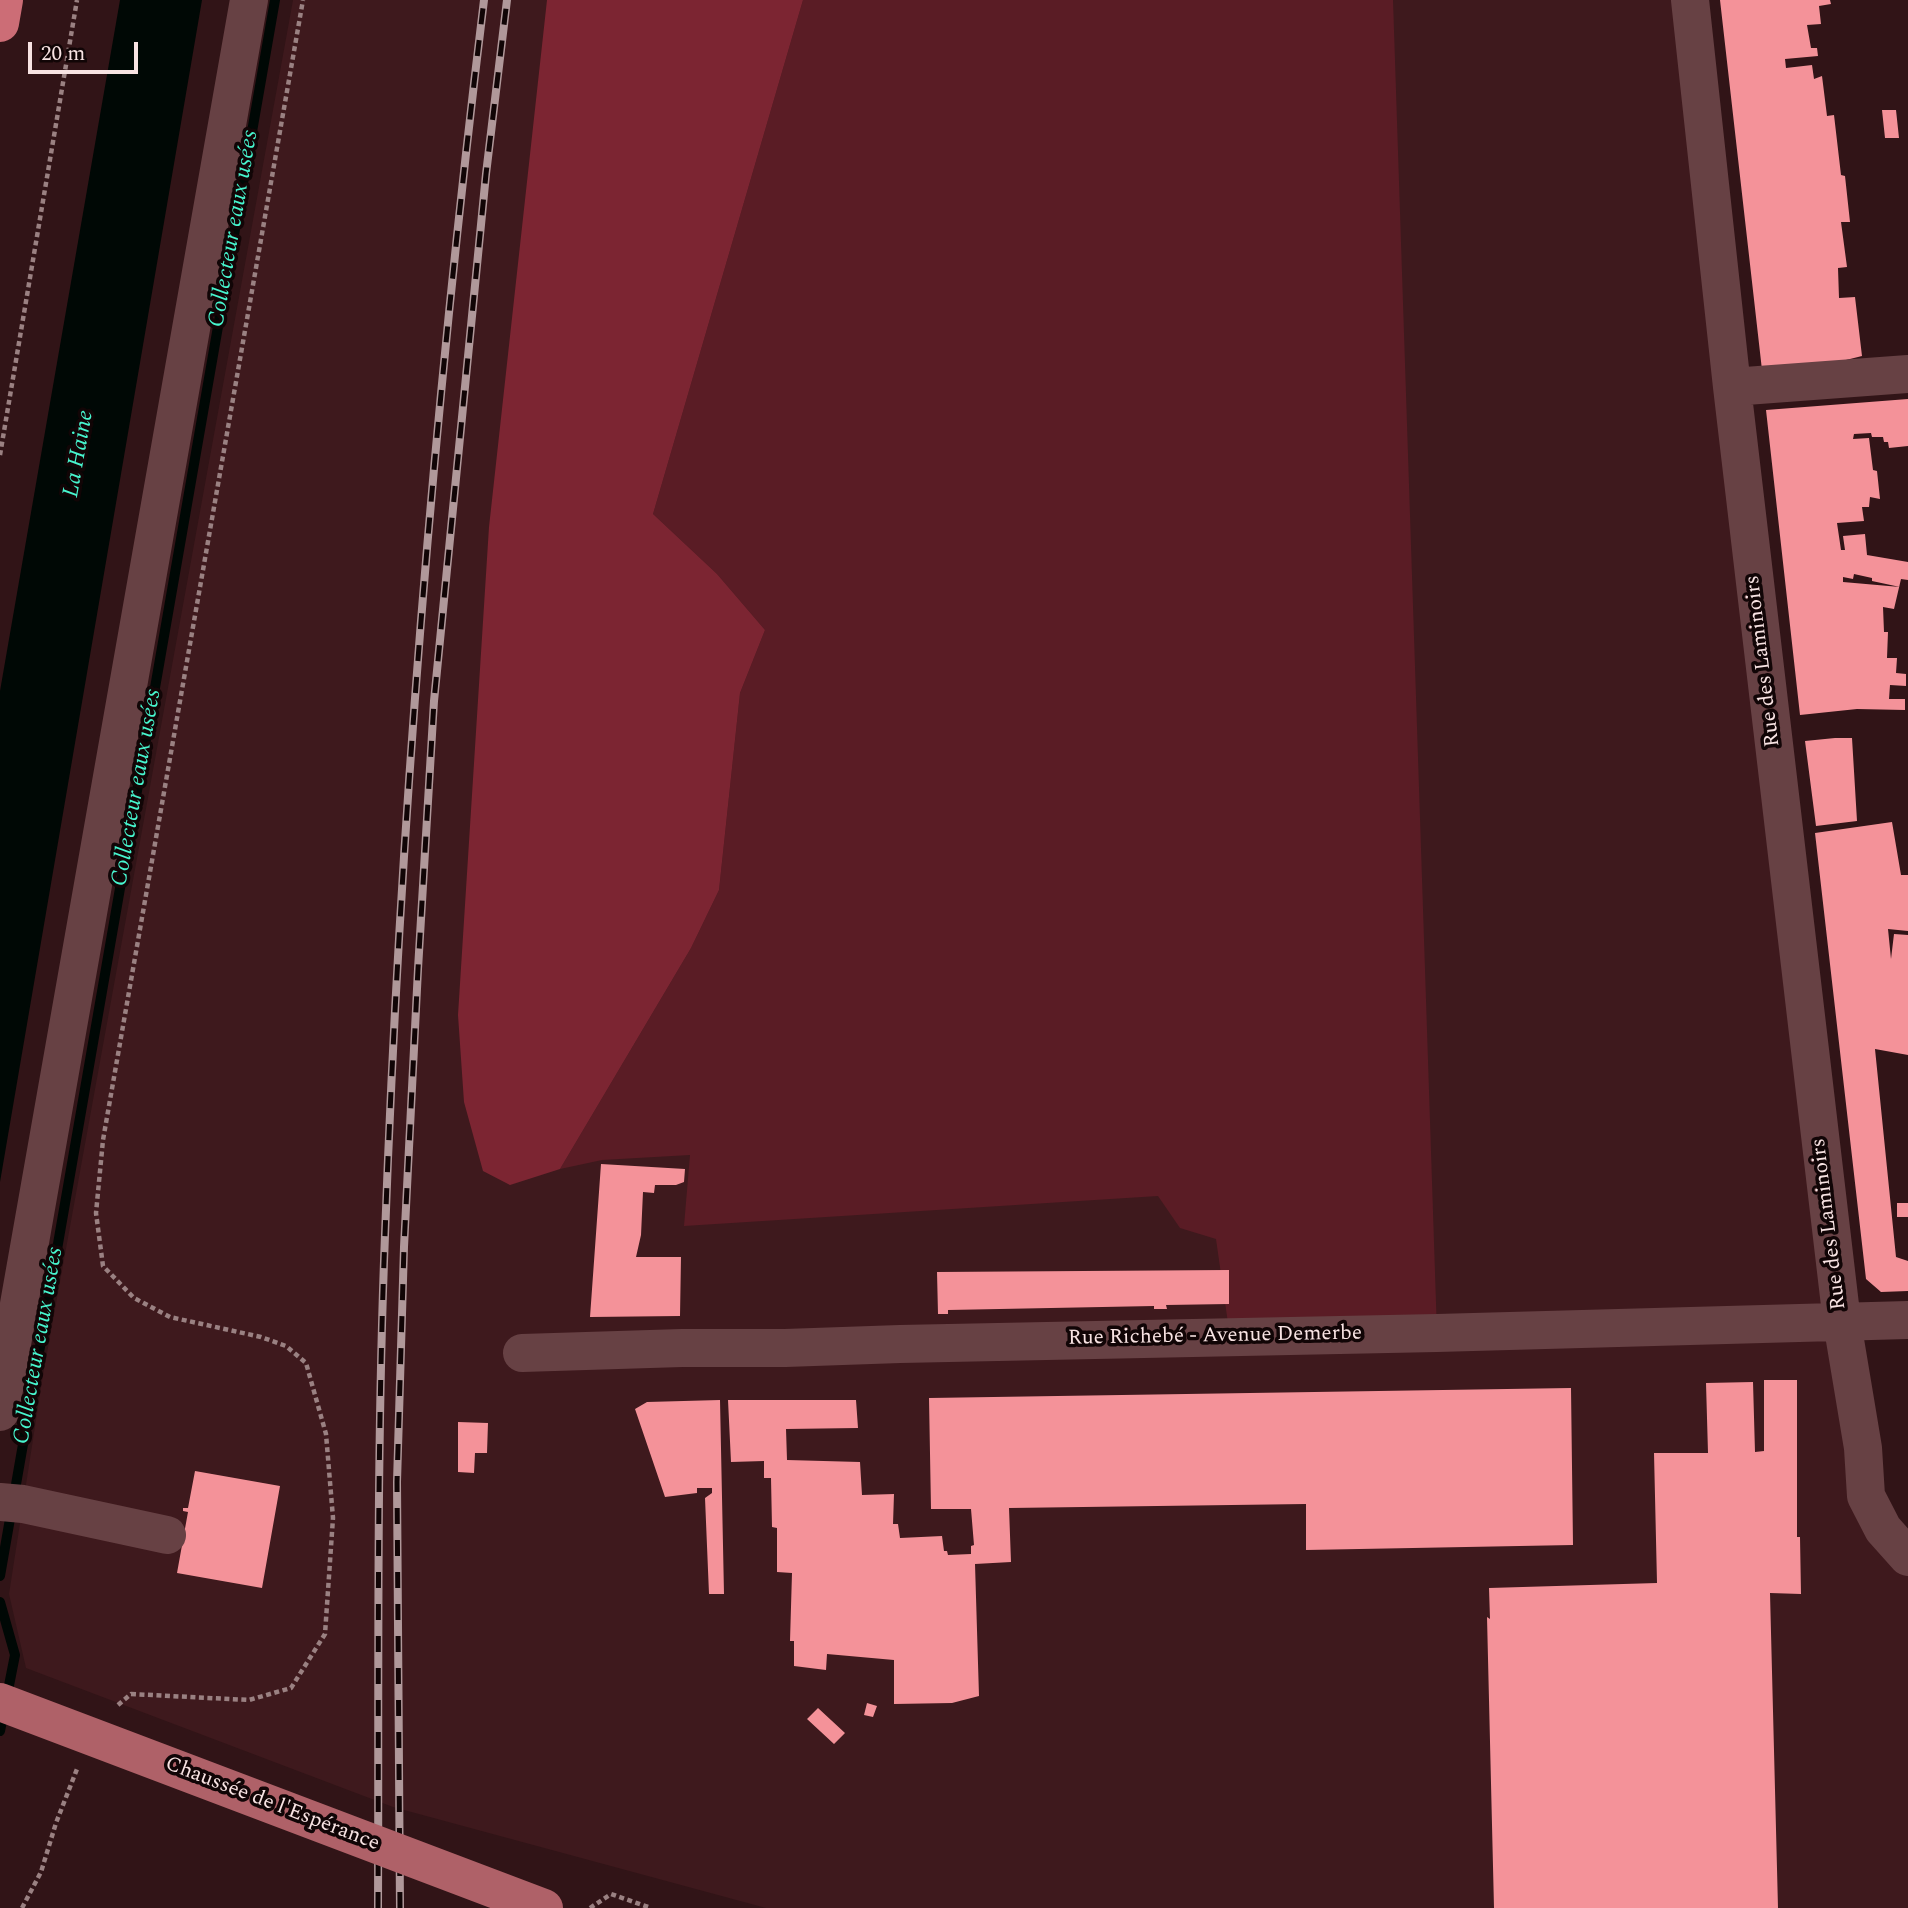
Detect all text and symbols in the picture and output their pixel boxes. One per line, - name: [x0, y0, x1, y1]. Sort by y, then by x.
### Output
- scale bar: [32, 28, 142, 72]
- text: 20 m: [41, 38, 85, 70]
- water label: Collecteur eaux usées: [204, 128, 266, 330]
- water label: La Haine: [59, 408, 101, 500]
- street label: Rue des Laminoirs: [1741, 574, 1787, 748]
- water label: Collecteur eaux usées: [107, 687, 169, 889]
- street label: Rue des Laminoirs: [1807, 1137, 1853, 1311]
- water label: Collecteur eaux usées: [9, 1245, 71, 1447]
- street label: Rue Richebé - Avenue Demerbe: [1068, 1322, 1362, 1352]
- street label: Chaussée de l'Espérance: [161, 1752, 383, 1858]

